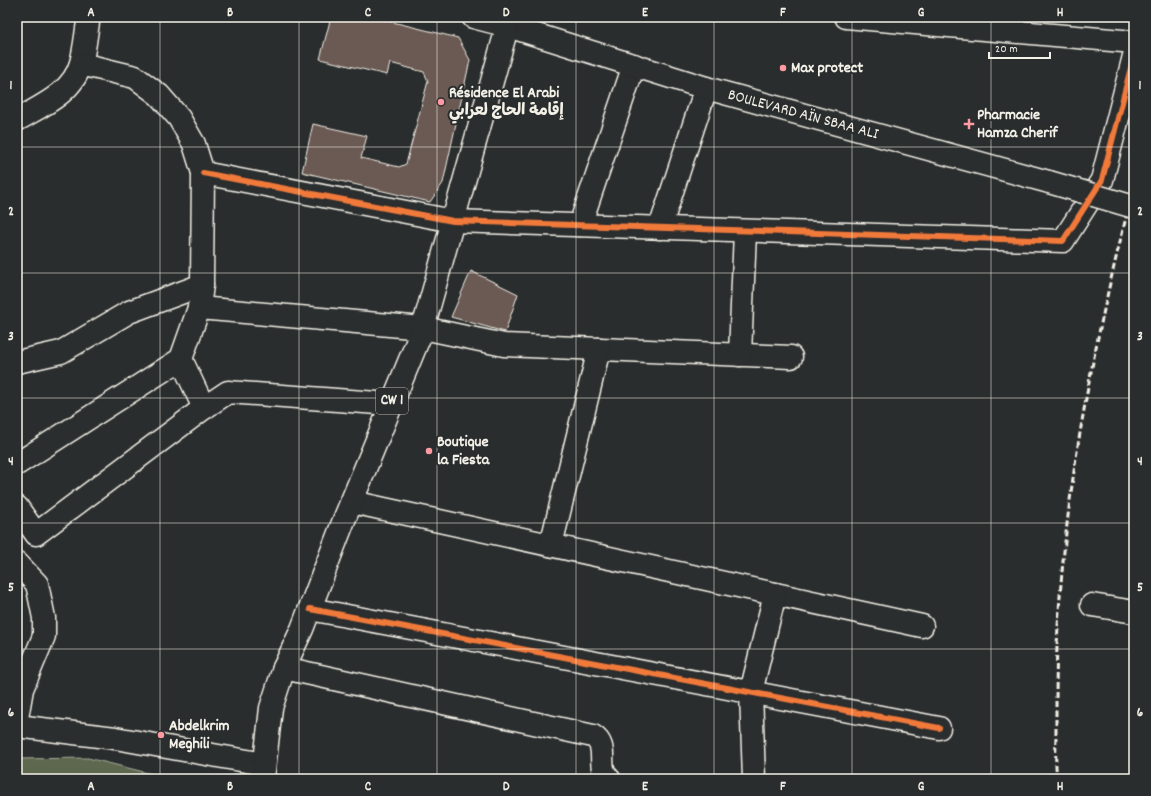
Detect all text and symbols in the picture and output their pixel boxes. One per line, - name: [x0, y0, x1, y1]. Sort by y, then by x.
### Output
- text: A: [87, 4, 95, 23]
- text: B: [227, 4, 233, 23]
- text: C: [365, 4, 372, 23]
- text: D: [503, 4, 510, 23]
- text: E: [642, 4, 649, 23]
- text: F: [780, 4, 786, 23]
- text: G: [918, 4, 925, 23]
- text: H: [1057, 4, 1064, 23]
- scale bar: [989, 34, 1050, 60]
- text: 20 m: [995, 41, 1018, 58]
- place label: Max protect: [791, 57, 863, 80]
- marker: Max protect: [778, 63, 788, 73]
- text: 1: [10, 77, 13, 96]
- text: 1: [1139, 77, 1142, 96]
- place label: Résidence El Arabi إقامة الحاج لعرابي: [449, 82, 564, 124]
- street label: BOULEVARD AÏN SBAA ALI: [725, 84, 881, 146]
- marker: Résidence El Arabi إقامة الحاج لعرابي: [436, 97, 446, 107]
- place label: Pharmacie Hamza Cherif: [977, 104, 1059, 145]
- marker: Pharmacie Hamza Cherif: [964, 119, 974, 129]
- text: 2: [8, 203, 14, 222]
- text: 2: [1137, 203, 1143, 222]
- text: 3: [8, 328, 14, 347]
- text: 3: [1137, 328, 1143, 347]
- road number: CW 1: [376, 388, 408, 414]
- place label: Boutique la Fiesta: [437, 431, 491, 472]
- marker: Boutique la Fiesta: [424, 446, 434, 456]
- text: 4: [8, 453, 14, 472]
- text: 4: [1137, 453, 1143, 472]
- text: 5: [8, 579, 14, 598]
- text: 5: [1137, 579, 1143, 598]
- text: 6: [8, 704, 15, 723]
- text: 6: [1137, 704, 1144, 723]
- place label: Abdelkrim Meghili: [169, 715, 229, 756]
- marker: Abdelkrim Meghili: [156, 730, 166, 740]
- text: A: [87, 778, 95, 796]
- text: B: [227, 778, 233, 796]
- text: C: [365, 778, 372, 796]
- text: D: [503, 778, 510, 796]
- text: E: [642, 778, 649, 796]
- text: F: [780, 778, 786, 796]
- text: G: [918, 778, 925, 796]
- text: H: [1057, 778, 1064, 796]

